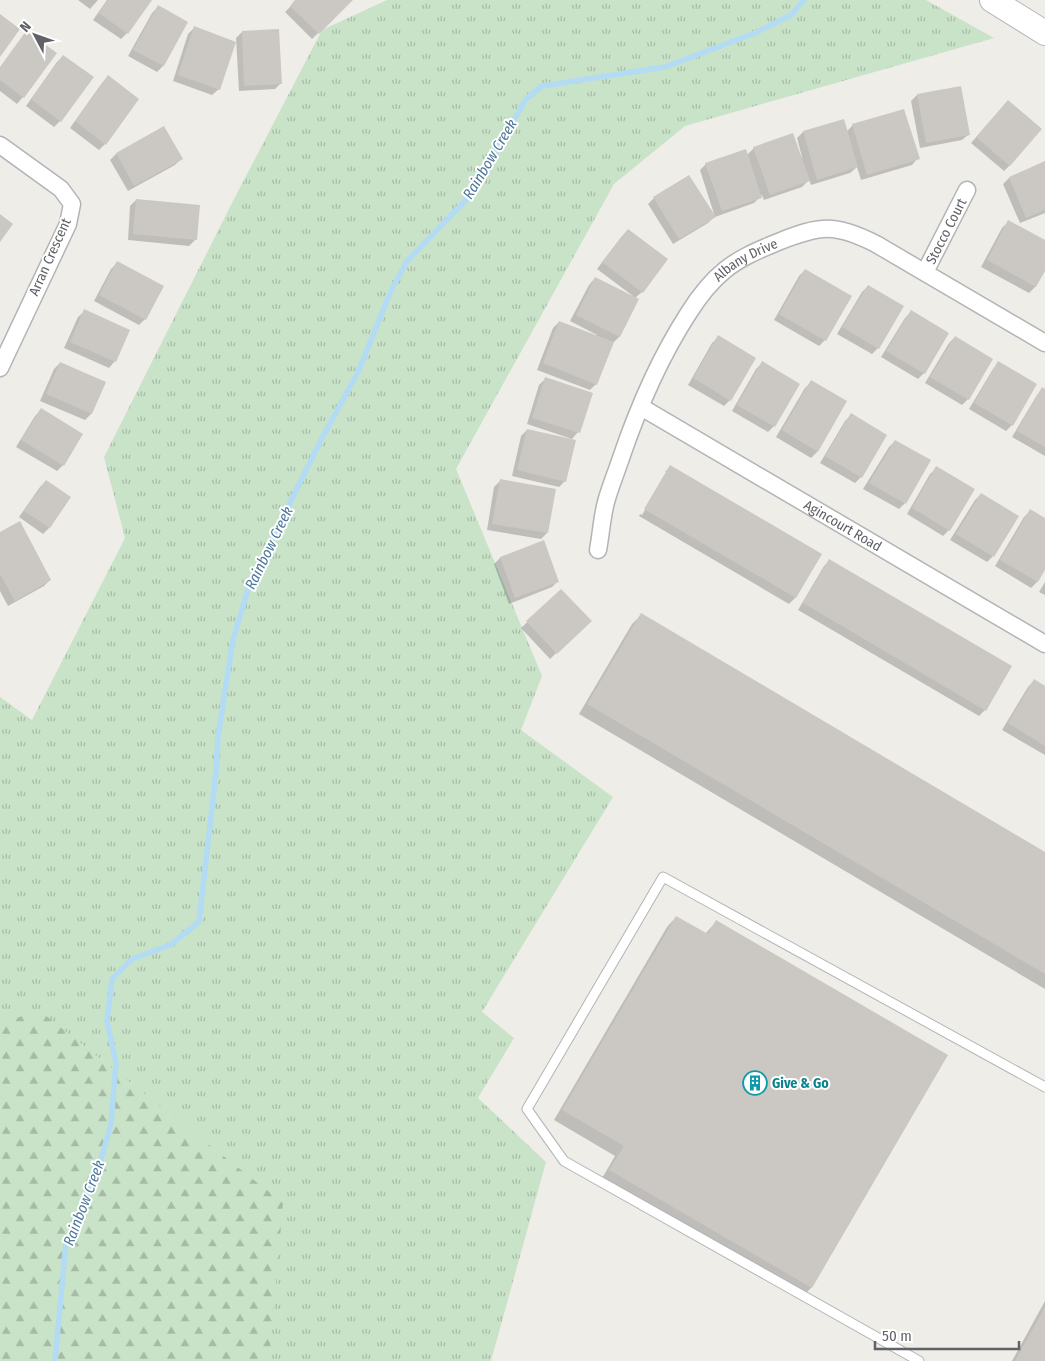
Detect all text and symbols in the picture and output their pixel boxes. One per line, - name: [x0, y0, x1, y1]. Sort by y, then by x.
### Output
- north arrow: [10, 10, 60, 60]
- text: N: [16, 18, 35, 36]
- water label: Rainbow Creek: [459, 115, 521, 202]
- street label: Stocco Court: [922, 195, 970, 267]
- street label: Arran Crescent: [25, 215, 75, 298]
- street label: Albany Drive: [709, 235, 780, 285]
- street label: Agincourt Road: [801, 496, 885, 555]
- water label: Rainbow Creek: [241, 503, 297, 592]
- building icon: Give & Go: [742, 1070, 768, 1096]
- place label: Give & Go: [772, 1075, 829, 1092]
- water label: Rainbow Creek: [59, 1157, 109, 1248]
- scale bar: [875, 1318, 1019, 1350]
- text: 50 m: [882, 1327, 912, 1345]

